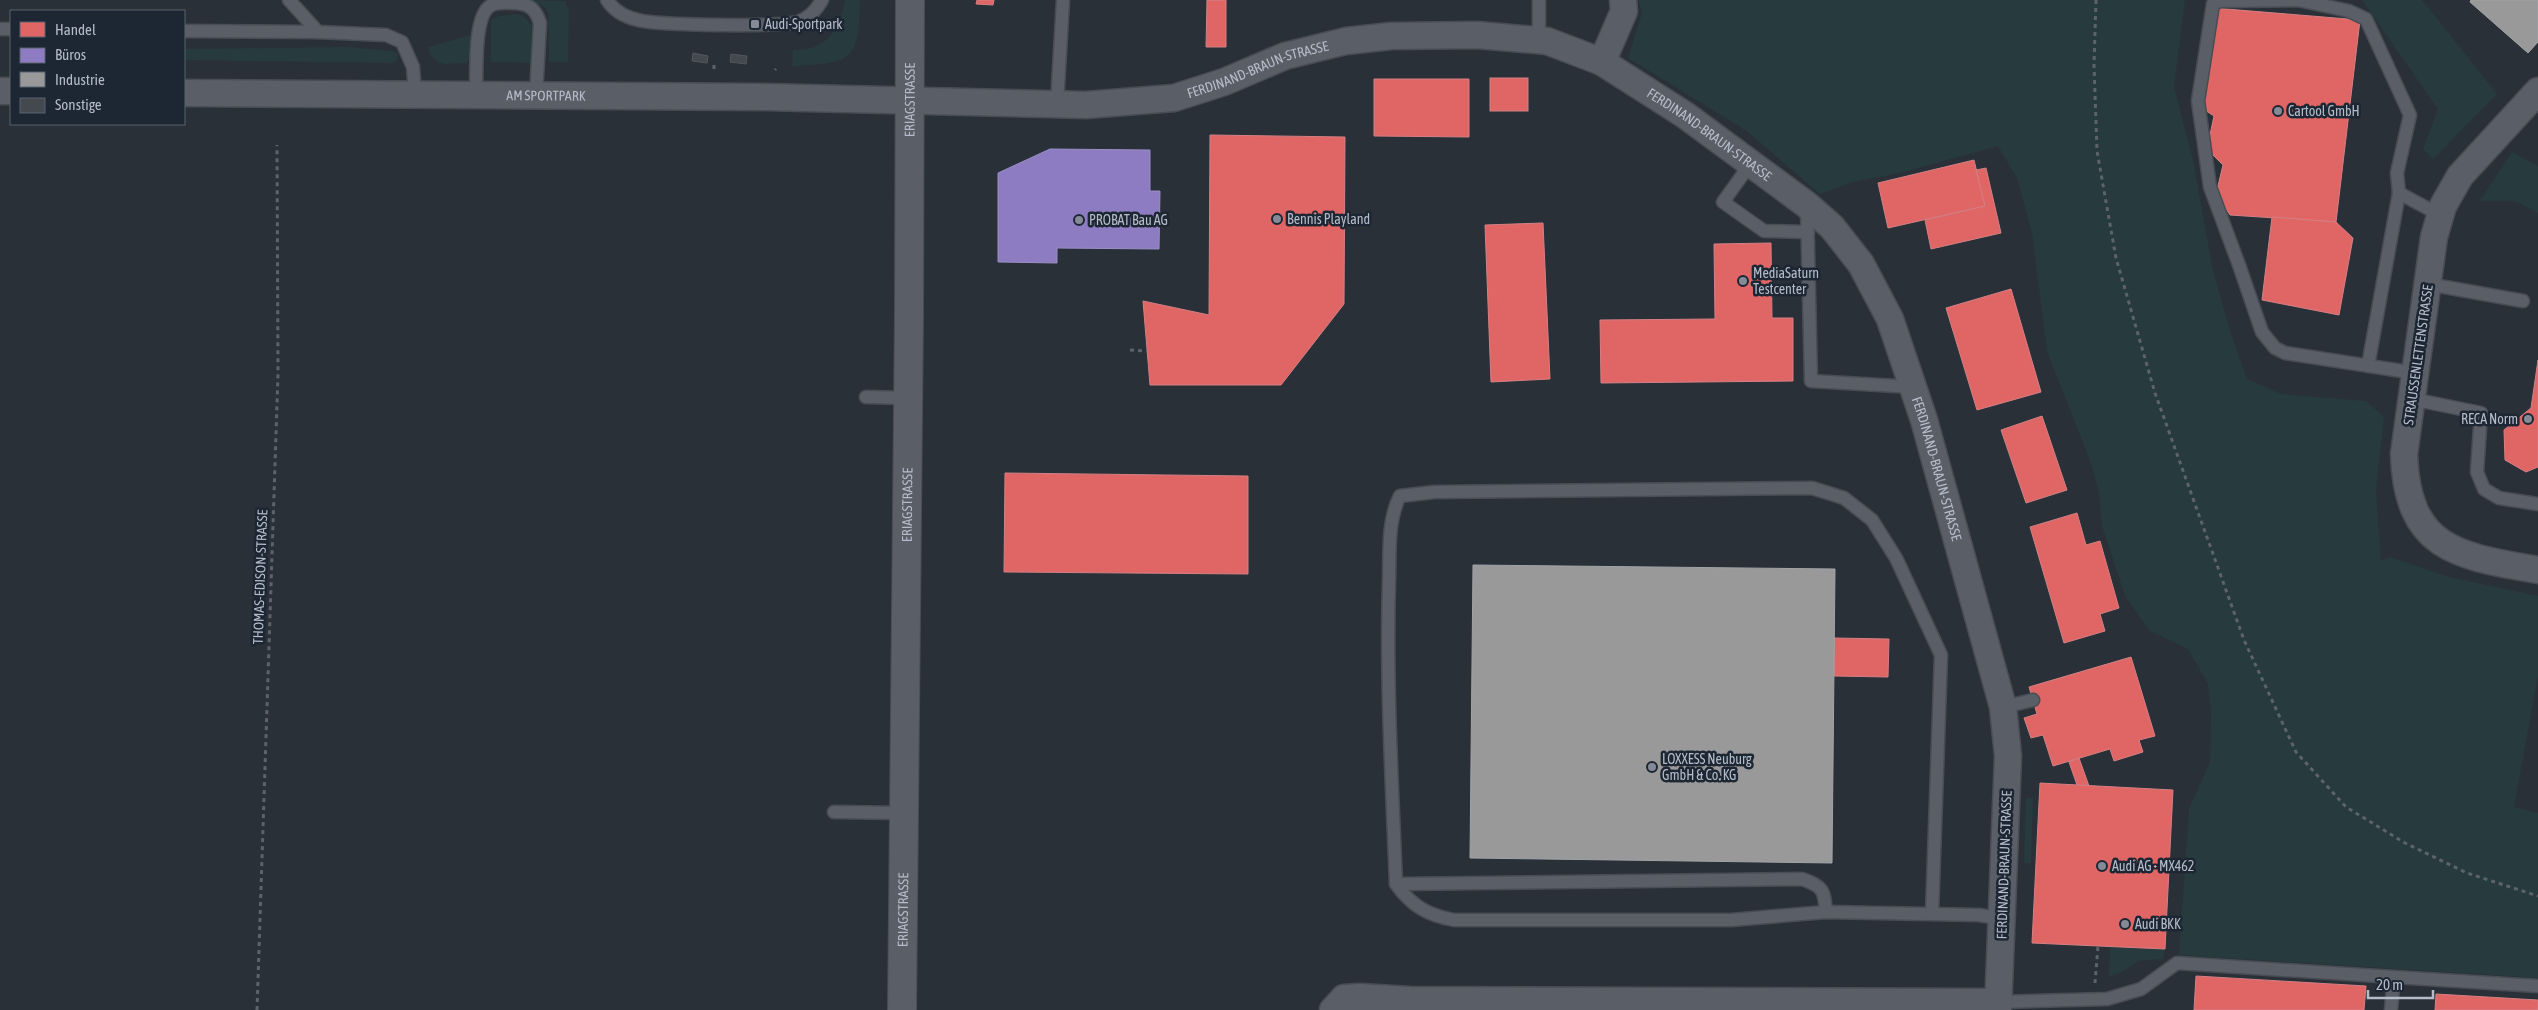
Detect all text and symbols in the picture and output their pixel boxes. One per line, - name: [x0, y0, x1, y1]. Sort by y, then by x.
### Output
- legend: [10, 10, 185, 125]
- place label: Audi-Sportpark: [765, 16, 843, 32]
- marker: Audi-Sportpark: [749, 18, 761, 30]
- text: Handel: [55, 21, 96, 38]
- street label: FERDINAND-BRAUN-STRASSE: [1185, 38, 1330, 101]
- text: Büros: [55, 46, 86, 63]
- street label: ERIAGSTRASSE: [902, 63, 918, 137]
- text: Industrie: [55, 71, 105, 88]
- street label: FERDINAND-BRAUN-STRASSE: [1644, 85, 1775, 184]
- street label: AM SPORTPARK: [506, 87, 586, 104]
- text: Sonstige: [55, 96, 102, 113]
- place label: Cartool GmbH: [2288, 103, 2360, 119]
- marker: Cartool GmbH: [2272, 105, 2284, 117]
- place label: Bennis Playland: [1287, 211, 1370, 227]
- place label: PROBAT Bau AG: [1089, 212, 1168, 228]
- marker: Bennis Playland: [1271, 213, 1283, 225]
- marker: PROBAT Bau AG: [1073, 214, 1085, 226]
- place label: MediaSaturn Testcenter: [1753, 265, 1819, 297]
- marker: MediaSaturn Testcenter: [1737, 275, 1749, 287]
- street label: STRAUSSENLETTENSTRASSE: [2400, 284, 2436, 426]
- street label: FERDINAND-BRAUN-STRASSE: [1909, 395, 1965, 543]
- place label: RECA Norm: [2461, 411, 2518, 427]
- marker: RECA Norm: [2522, 413, 2534, 425]
- street label: ERIAGSTRASSE: [899, 468, 915, 542]
- street label: THOMAS-EDISON-STRASSE: [250, 509, 270, 645]
- place label: LOXXESS Neuburg GmbH & Co. KG: [1662, 751, 1752, 783]
- marker: LOXXESS Neuburg GmbH & Co. KG: [1646, 761, 1658, 773]
- street label: FERDINAND-BRAUN-STRASSE: [1993, 790, 2015, 940]
- place label: Audi AG - MX462: [2112, 858, 2194, 874]
- marker: Audi AG - MX462: [2096, 860, 2108, 872]
- street label: ERIAGSTRASSE: [895, 873, 911, 947]
- place label: Audi BKK: [2135, 916, 2181, 932]
- marker: Audi BKK: [2119, 918, 2131, 930]
- scale bar: [2368, 968, 2433, 1000]
- text: 20 m: [2376, 976, 2403, 993]

